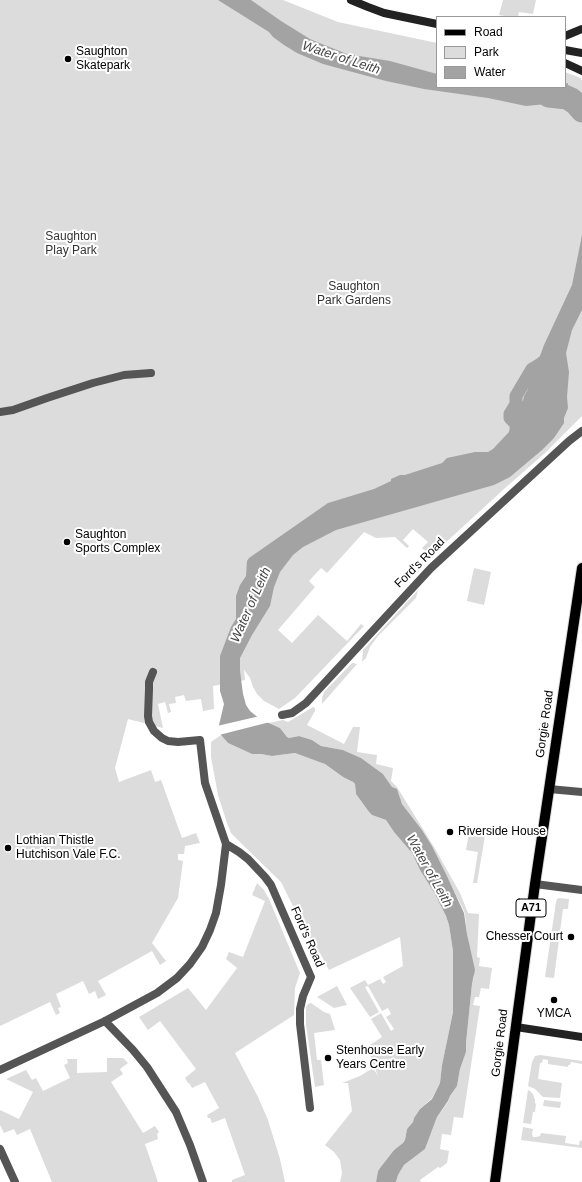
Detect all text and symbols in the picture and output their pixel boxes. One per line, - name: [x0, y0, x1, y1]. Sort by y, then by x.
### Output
- legend: [436, 16, 566, 88]
- text: Road: [474, 25, 503, 39]
- water label: Water of Leith: [300, 38, 382, 78]
- place label: Saughton Skatepark: [76, 45, 130, 73]
- text: Park: [474, 45, 499, 59]
- marker: Saughton Skatepark: [63, 54, 73, 64]
- text: Water: [474, 65, 506, 79]
- park label: Saughton Play Park: [45, 230, 97, 258]
- park label: Saughton Park Gardens: [317, 280, 391, 308]
- place label: Saughton Sports Complex: [75, 528, 160, 556]
- street label: Ford's Road: [392, 535, 448, 591]
- marker: Saughton Sports Complex: [62, 537, 72, 547]
- water label: Water of Leith: [227, 565, 275, 645]
- street label: Gorgie Road: [533, 689, 557, 759]
- place label: Riverside House: [458, 825, 546, 839]
- marker: Riverside House: [445, 827, 455, 837]
- water label: Water of Leith: [403, 832, 455, 910]
- place label: Lothian Thistle Hutchison Vale F.C.: [16, 834, 120, 862]
- marker: Lothian Thistle Hutchison Vale F.C.: [3, 843, 13, 853]
- road number: A71: [516, 899, 546, 917]
- street label: Ford's Road: [287, 904, 327, 970]
- place label: Chesser Court: [486, 930, 563, 944]
- marker: Chesser Court: [566, 932, 576, 942]
- marker: YMCA: [549, 995, 559, 1005]
- place label: YMCA: [537, 1007, 571, 1021]
- street label: Gorgie Road: [489, 1008, 511, 1078]
- place label: Stenhouse Early Years Centre: [336, 1044, 424, 1072]
- marker: Stenhouse Early Years Centre: [323, 1053, 333, 1063]

